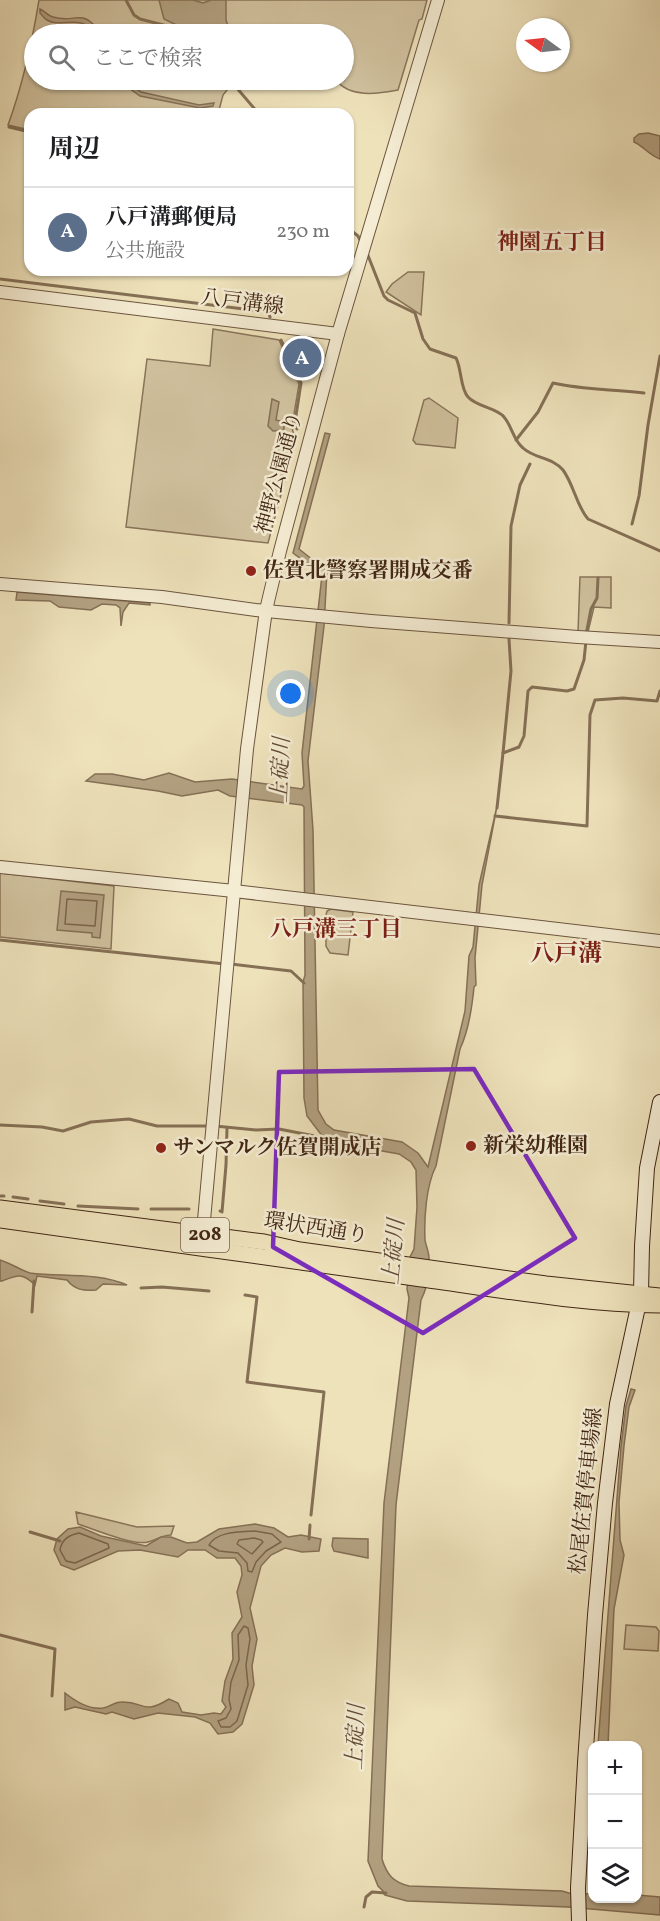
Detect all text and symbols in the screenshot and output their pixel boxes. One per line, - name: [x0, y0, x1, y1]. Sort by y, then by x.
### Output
- north arrow: [516, 18, 570, 72]
- search box: [24, 24, 354, 90]
- icon: search: [45, 41, 78, 74]
- text: ここで検索: [93, 44, 203, 75]
- text: 周辺: [48, 132, 100, 168]
- text: 八戸溝郵便局: [105, 203, 237, 234]
- text: A: [60, 218, 75, 246]
- text: 230 m: [276, 218, 330, 246]
- district label: 神園五丁目: [497, 228, 607, 259]
- text: 公共施設: [105, 238, 185, 266]
- street label: 八戸溝線: [199, 283, 285, 323]
- pin: A: [282, 336, 322, 380]
- street label: 神野公園通り: [250, 408, 310, 538]
- place label: 佐賀北警察署開成交番: [263, 557, 473, 586]
- marker: 佐賀北警察署開成交番: [244, 564, 258, 578]
- your location: [276, 679, 305, 708]
- water label: 上碇川: [265, 734, 299, 804]
- district label: 八戸溝三丁目: [270, 915, 402, 946]
- district label: 八戸溝: [530, 938, 602, 972]
- place label: 新栄幼稚園: [483, 1132, 588, 1161]
- place label: サンマルク佐賀開成店: [173, 1134, 382, 1163]
- marker: 新栄幼稚園: [464, 1139, 478, 1153]
- marker: サンマルク佐賀開成店: [154, 1141, 168, 1155]
- street label: 環状西通り: [262, 1206, 370, 1252]
- water label: 上碇川: [377, 1216, 413, 1286]
- road number: 208: [181, 1218, 229, 1252]
- street label: 松尾佐賀停車場線: [564, 1406, 610, 1576]
- water label: 上碇川: [340, 1701, 374, 1771]
- map controls: [588, 1741, 642, 1903]
- button: +: [588, 1741, 642, 1795]
- button: −: [588, 1795, 642, 1849]
- button: layers: [588, 1849, 642, 1903]

